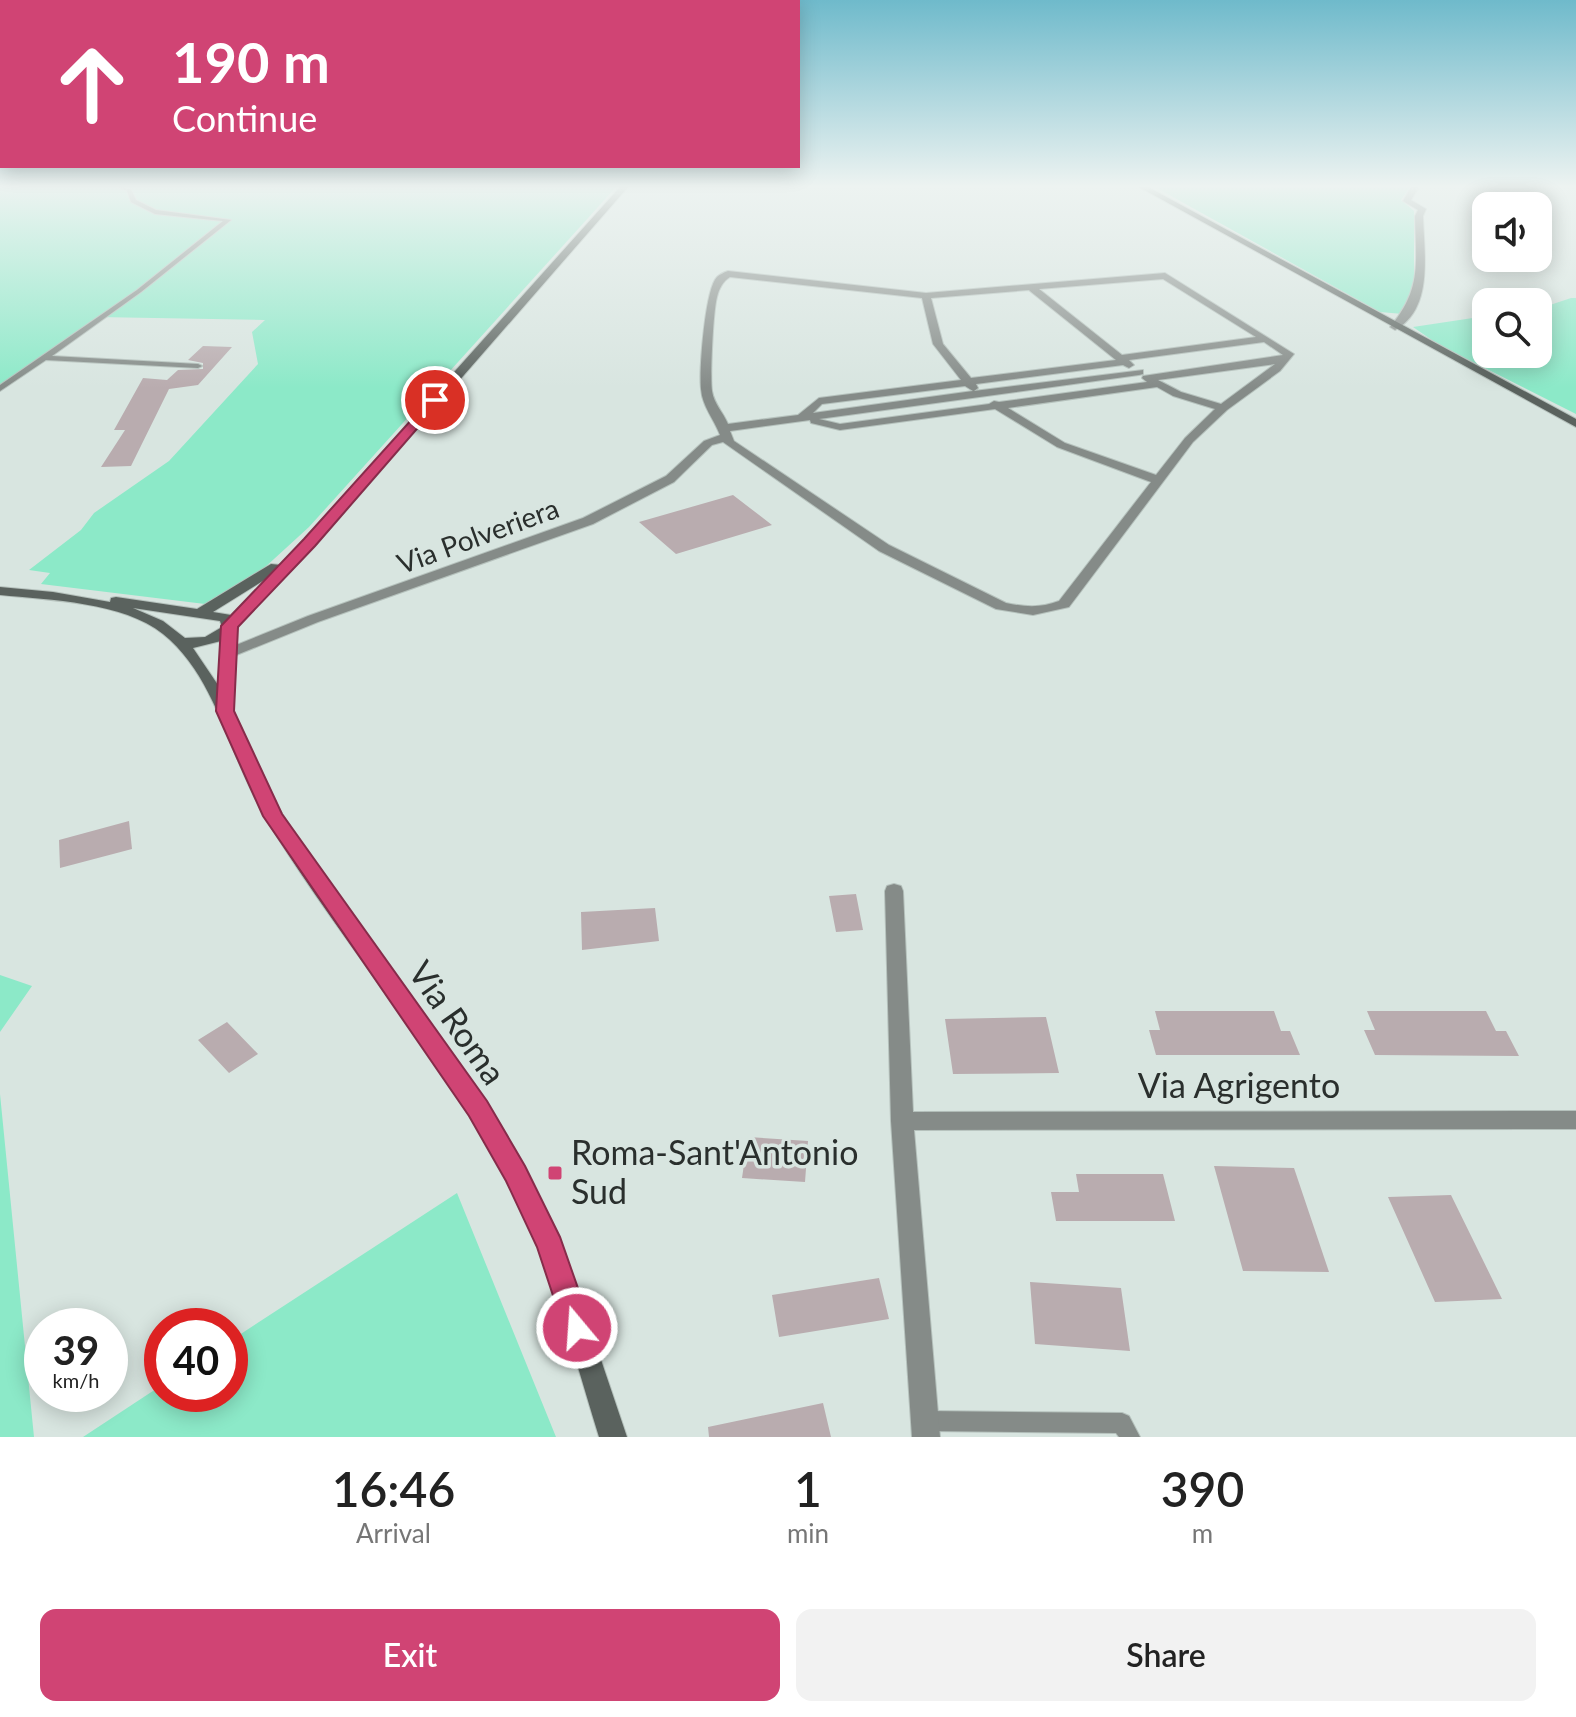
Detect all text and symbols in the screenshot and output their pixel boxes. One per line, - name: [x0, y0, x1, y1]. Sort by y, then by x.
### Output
- text: 190 m: [172, 28, 330, 95]
- icon: ahead: [40, 32, 144, 136]
- text: Continue: [172, 96, 317, 140]
- map controls: [1472, 192, 1552, 368]
- button: sound: [1472, 192, 1552, 272]
- button: search: [1472, 288, 1552, 368]
- pin: [401, 366, 469, 434]
- icon: arrive: [413, 378, 457, 422]
- street label: Via Polveriera: [392, 490, 563, 580]
- street label: Via Roma: [401, 953, 515, 1092]
- street label: Via Agrigento: [1138, 1064, 1340, 1105]
- place label: Roma-Sant'Antonio Sud: [571, 1131, 859, 1211]
- marker: Roma-Sant'Antonio Sud: [546, 1164, 564, 1182]
- position arrow: [535, 1286, 619, 1370]
- speed limit sign: 40: [144, 1308, 248, 1412]
- text: 39: [53, 1326, 99, 1374]
- text: km/h: [53, 1368, 99, 1392]
- text: 16:46: [332, 1460, 455, 1517]
- text: 1: [794, 1460, 822, 1517]
- text: 390: [1161, 1460, 1244, 1517]
- text: Arrival: [356, 1517, 431, 1549]
- text: min: [787, 1517, 829, 1549]
- text: m: [1192, 1517, 1213, 1549]
- button: Exit: [40, 1609, 780, 1701]
- button: Share: [796, 1609, 1536, 1701]

